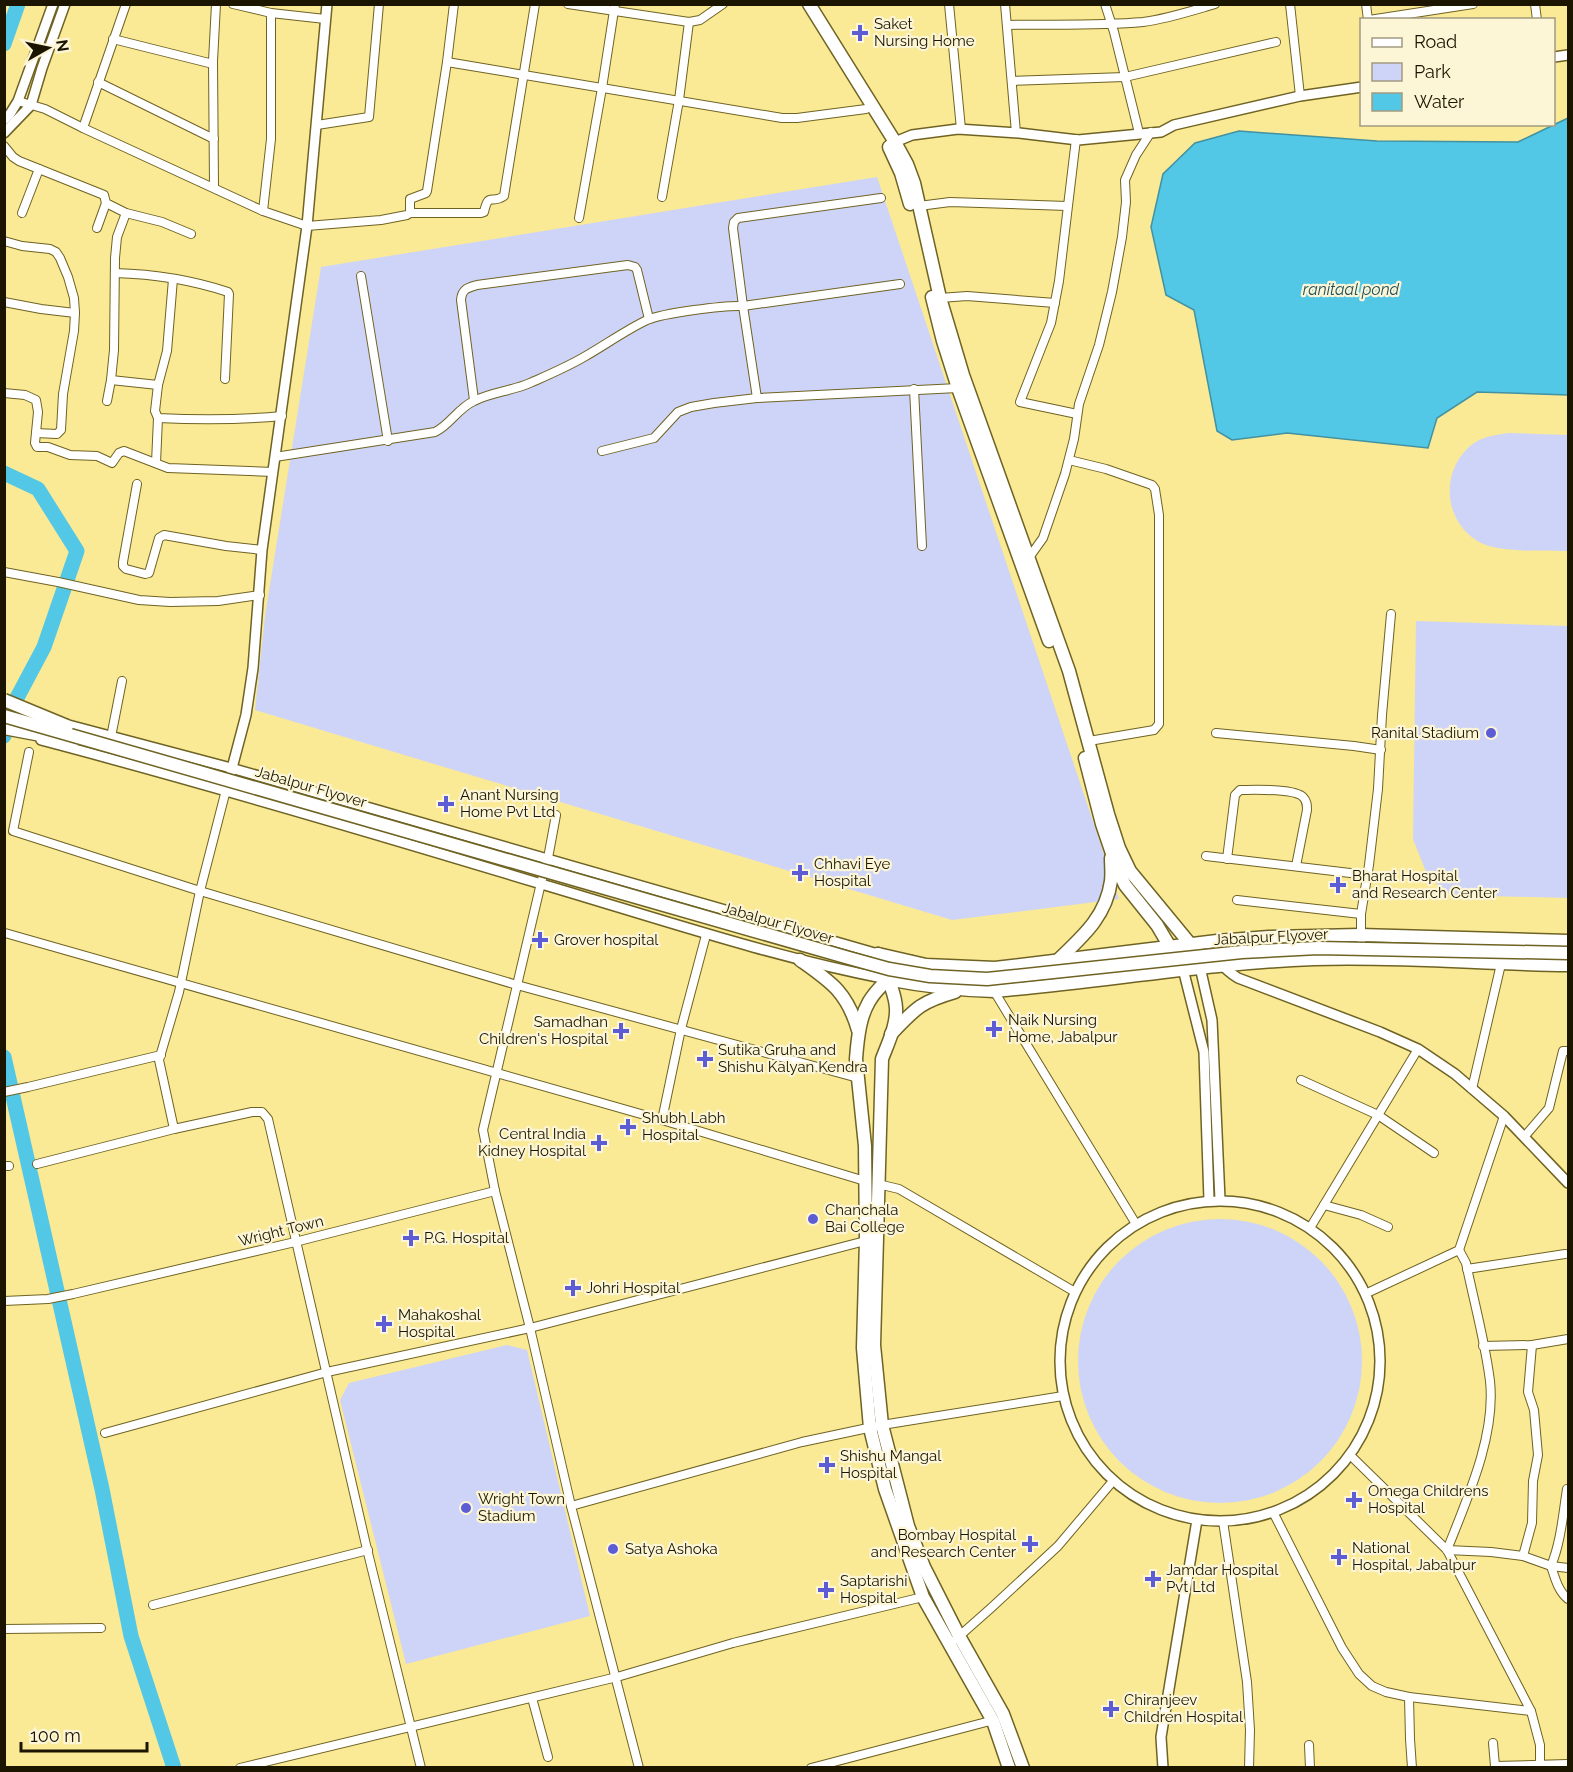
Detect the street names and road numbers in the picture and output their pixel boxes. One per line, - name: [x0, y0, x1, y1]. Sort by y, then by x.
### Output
- street label: Jabalpur Flyover: [253, 763, 369, 812]
- street label: Jabalpur Flyover: [720, 899, 836, 948]
- street label: Jabalpur Flyover: [1213, 925, 1329, 949]
- street label: Wright Town: [237, 1212, 325, 1250]

